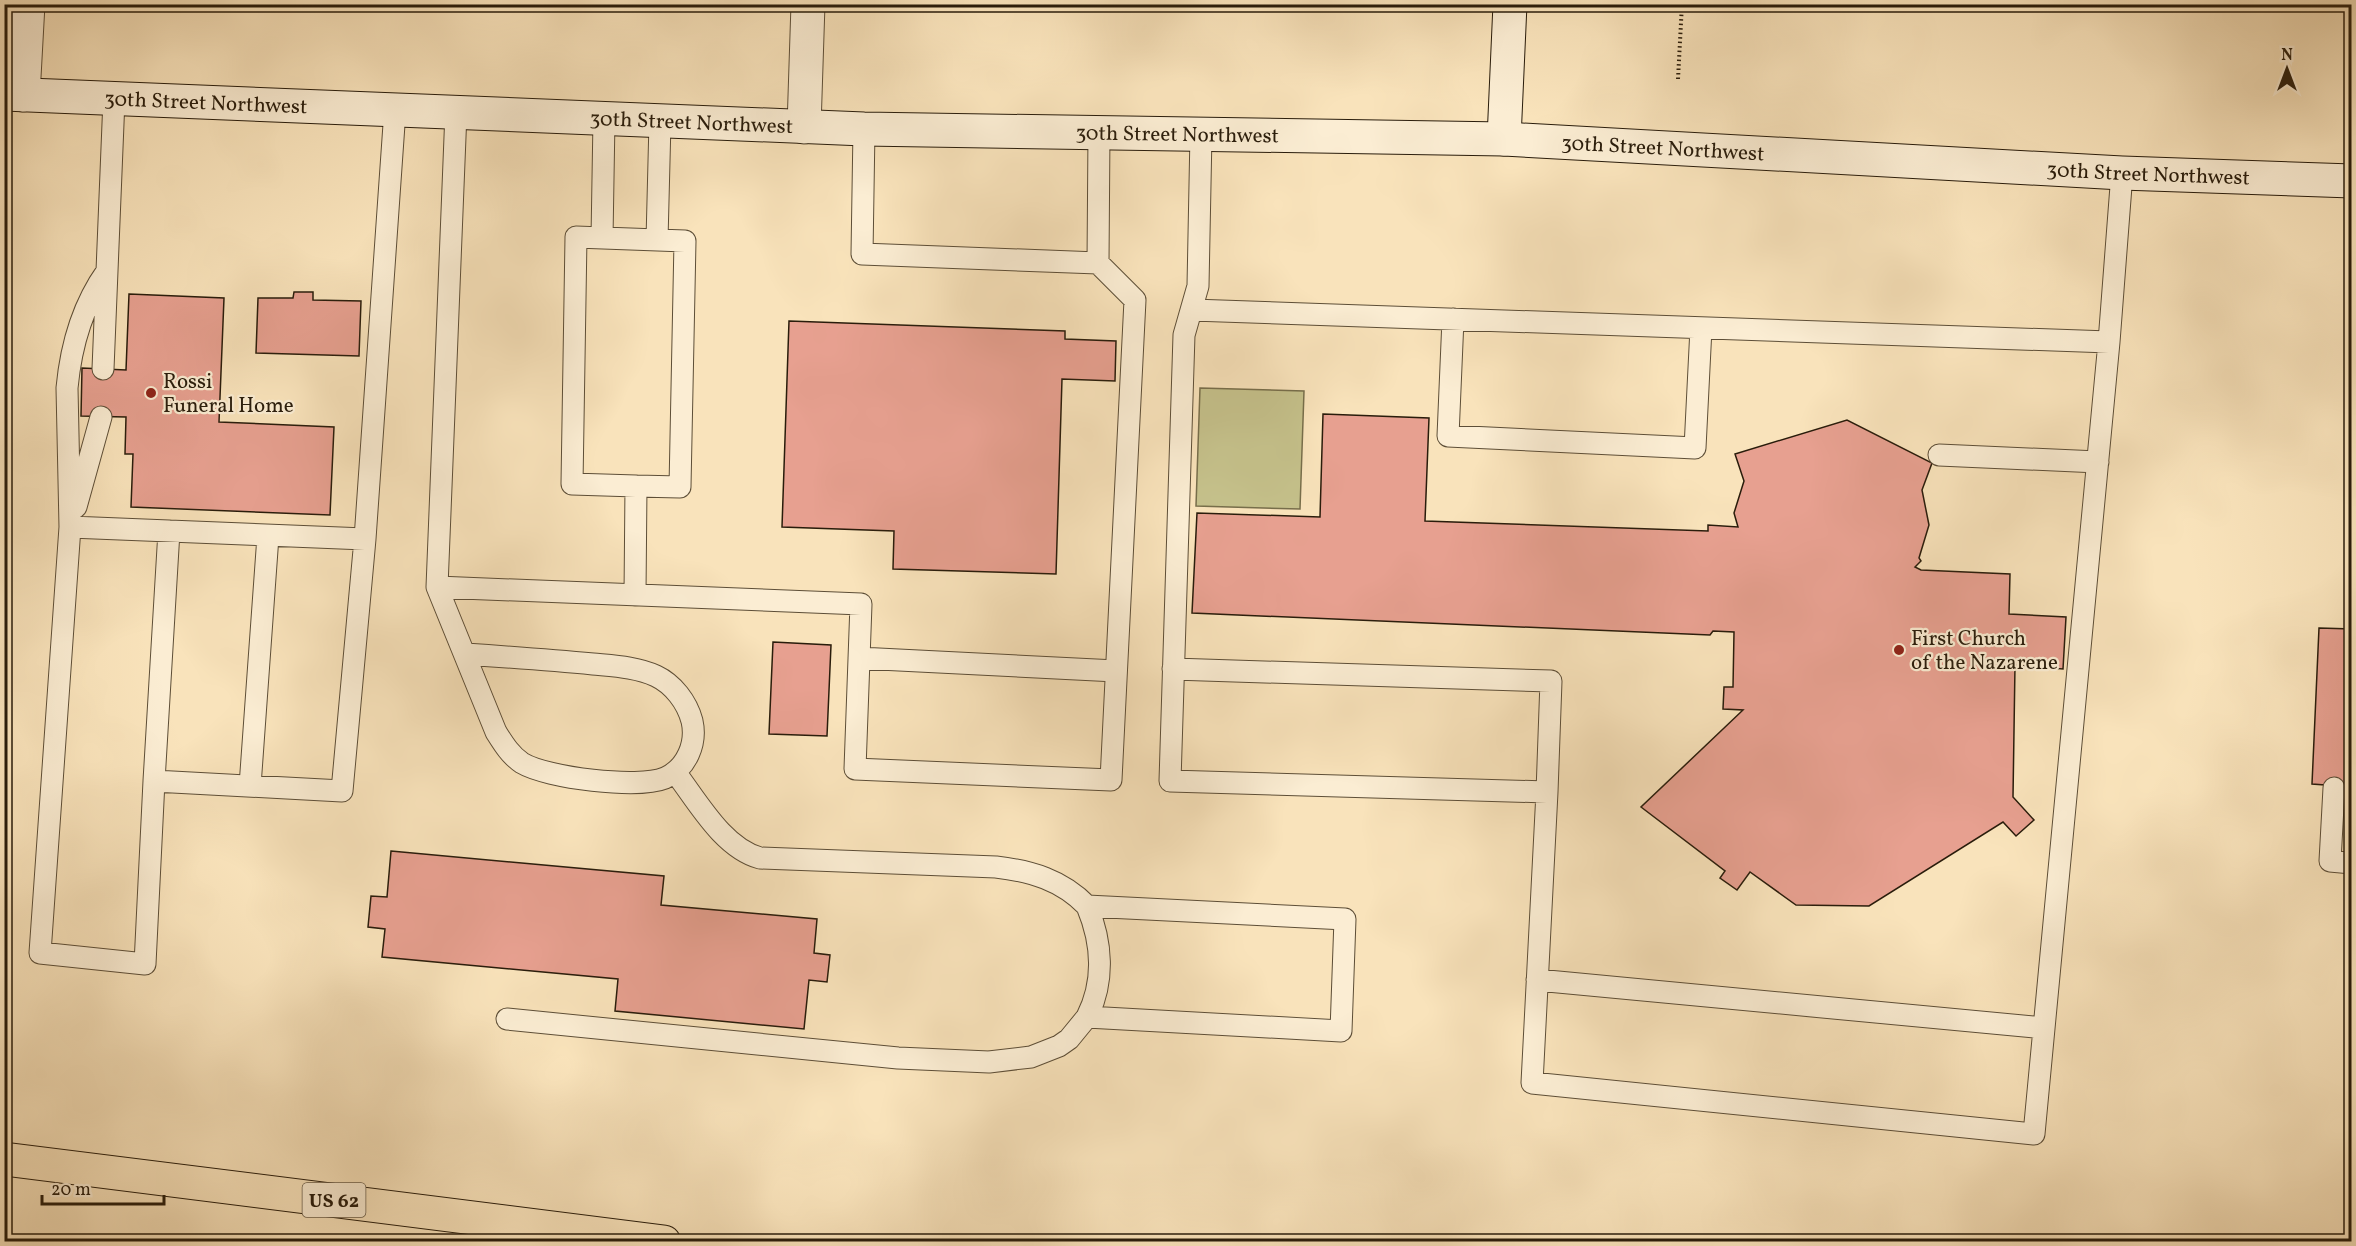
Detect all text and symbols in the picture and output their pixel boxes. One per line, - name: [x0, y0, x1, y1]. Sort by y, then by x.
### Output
- north arrow: [2257, 39, 2317, 99]
- text: N: [2281, 45, 2293, 67]
- street label: 30th Street Northwest: [104, 85, 308, 122]
- street label: 30th Street Northwest: [589, 105, 794, 142]
- street label: 30th Street Northwest: [1075, 119, 1279, 151]
- street label: 30th Street Northwest: [1561, 129, 1765, 169]
- street label: 30th Street Northwest: [2046, 156, 2250, 193]
- place label: Rossi Funeral Home: [163, 368, 294, 421]
- marker: Rossi Funeral Home: [144, 386, 158, 400]
- place label: First Church of the Nazarene: [1911, 625, 2058, 678]
- marker: First Church of the Nazarene: [1892, 643, 1906, 657]
- scale bar: [42, 1168, 164, 1206]
- text: 20 m: [51, 1178, 91, 1203]
- road number: US 62: [302, 1183, 366, 1217]

